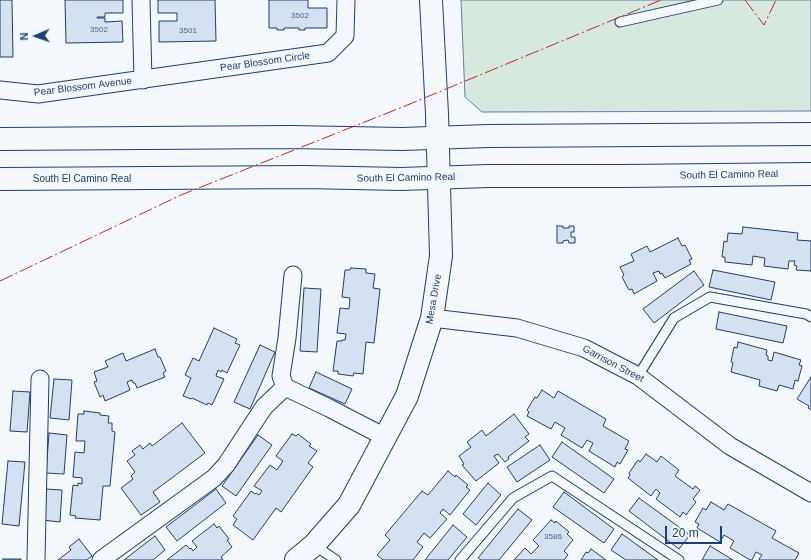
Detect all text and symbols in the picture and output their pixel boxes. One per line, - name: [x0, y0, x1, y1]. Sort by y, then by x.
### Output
- house number: 3502: [291, 11, 309, 21]
- north arrow: [16, 16, 56, 56]
- house number: 3502: [90, 25, 108, 35]
- house number: 3501: [179, 26, 197, 36]
- text: N: [18, 32, 30, 41]
- street label: Pear Blossom Circle: [219, 50, 311, 74]
- street label: Pear Blossom Avenue: [33, 75, 133, 99]
- street label: South El Camino Real: [680, 168, 778, 182]
- street label: South El Camino Real: [357, 171, 455, 185]
- street label: South El Camino Real: [33, 173, 131, 185]
- street label: Mesa Drive: [424, 273, 444, 325]
- street label: Garrison Street: [580, 343, 646, 385]
- scale bar: [667, 518, 724, 544]
- text: 20 m: [672, 526, 699, 540]
- house number: 3586: [544, 532, 562, 542]

